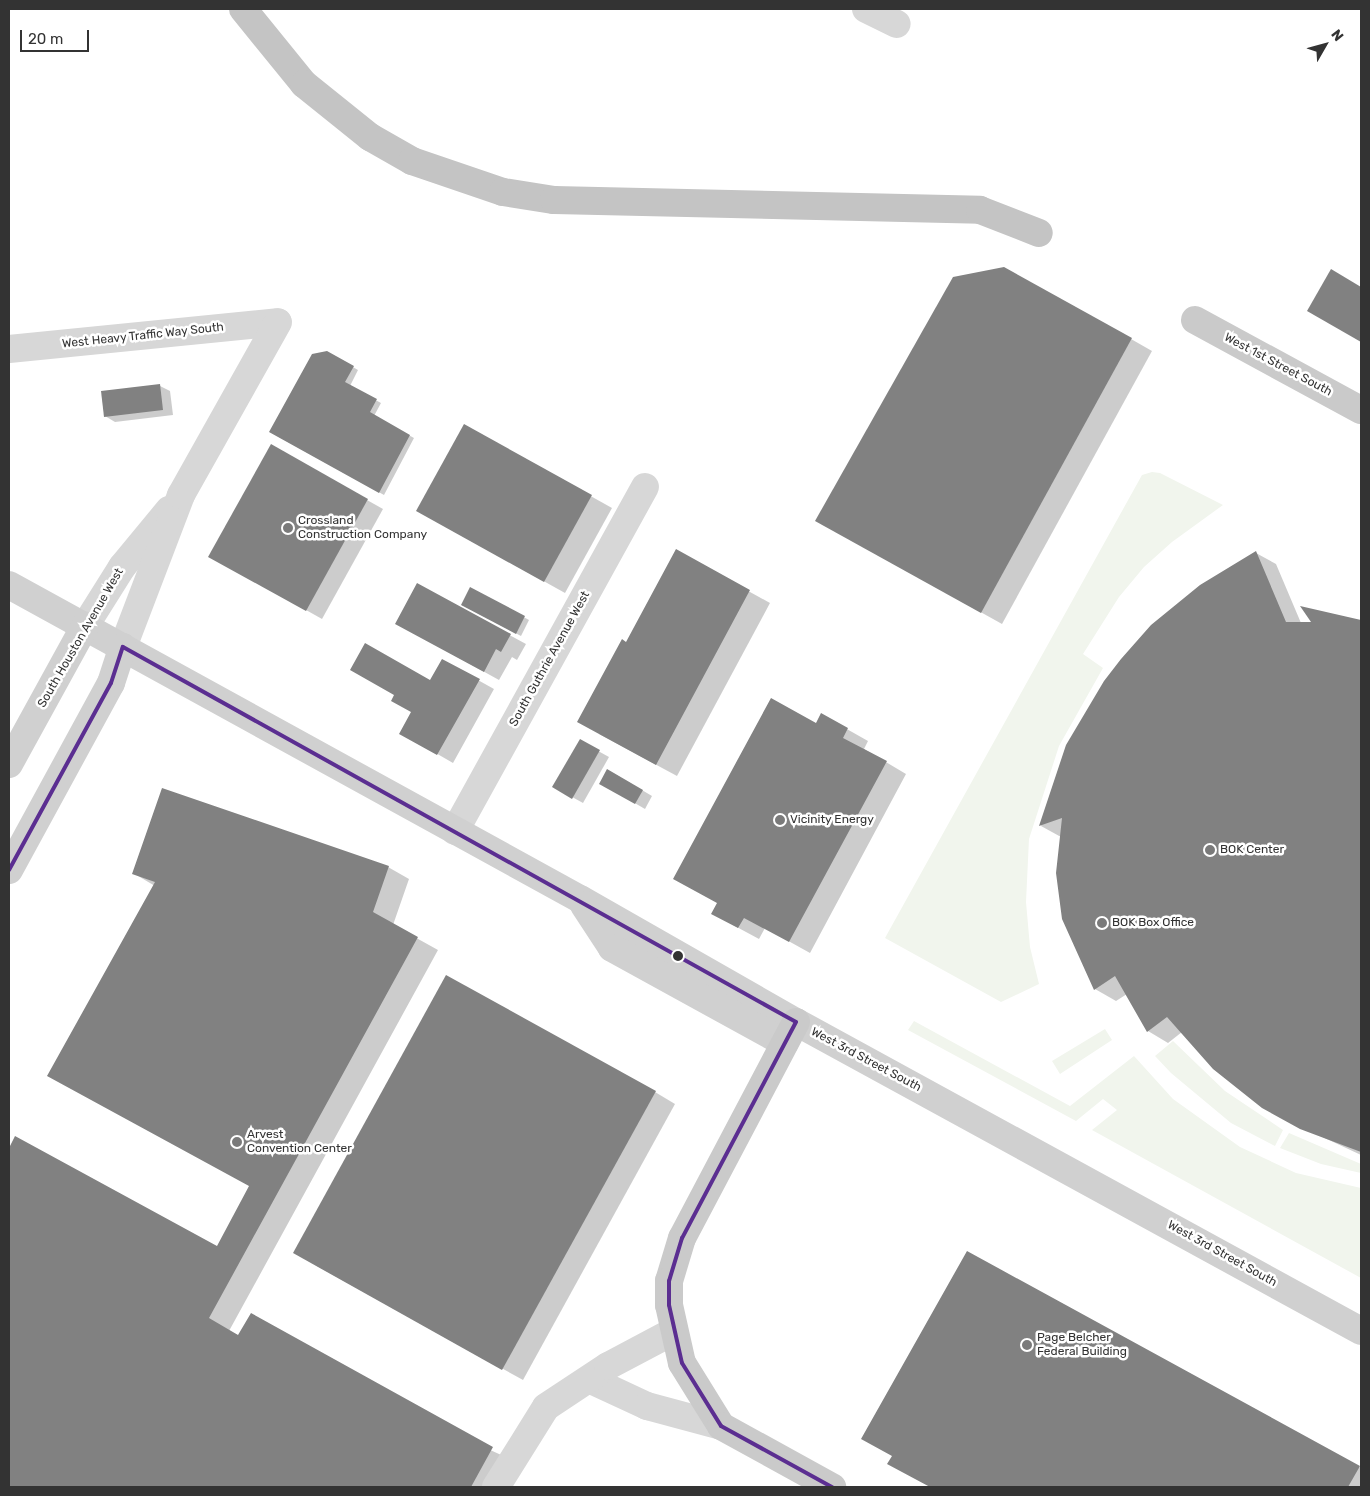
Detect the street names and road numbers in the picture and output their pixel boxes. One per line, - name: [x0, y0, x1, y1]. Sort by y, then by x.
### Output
- street label: West Heavy Traffic Way South: [61, 320, 225, 352]
- street label: West 1st Street South: [1222, 330, 1334, 400]
- street label: South Houston Avenue West: [35, 566, 127, 710]
- street label: South Guthrie Avenue West: [507, 589, 593, 729]
- street label: West 3rd Street South: [808, 1025, 924, 1095]
- street label: West 3rd Street South: [1165, 1218, 1279, 1290]

